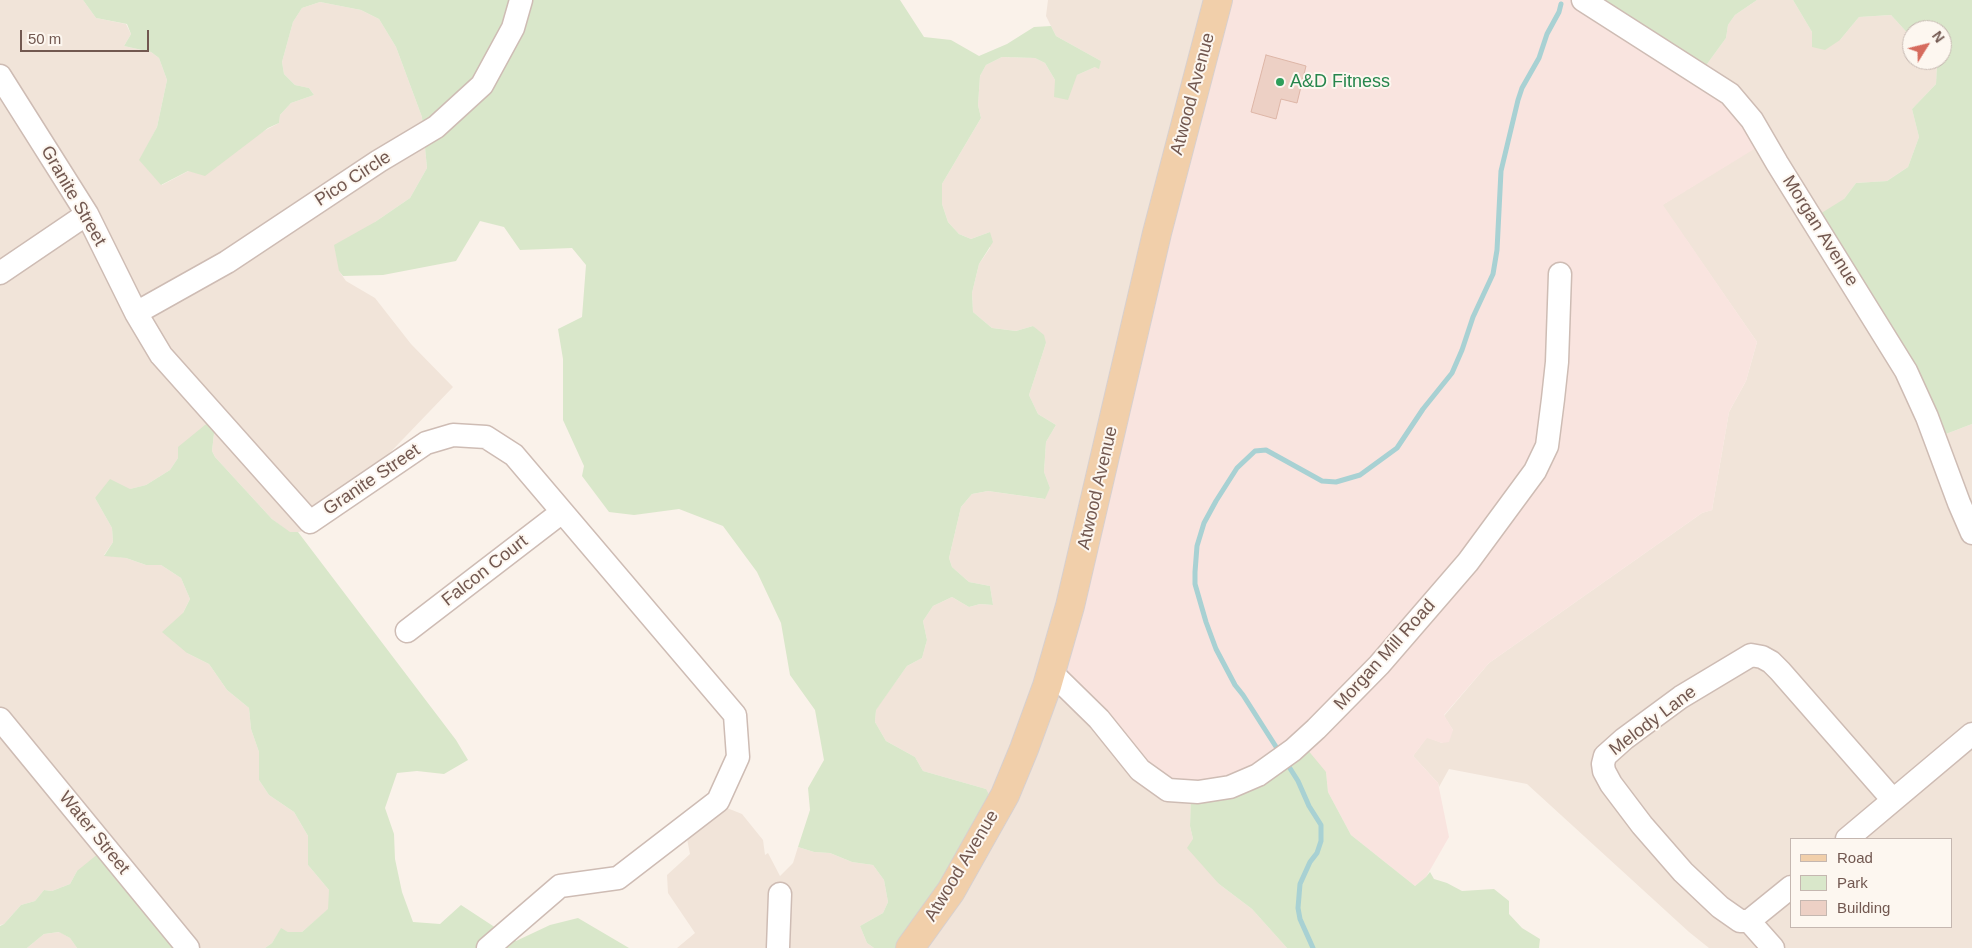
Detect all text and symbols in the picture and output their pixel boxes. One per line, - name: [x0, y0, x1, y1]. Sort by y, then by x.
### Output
- scale bar: [22, 20, 151, 52]
- north arrow: [1902, 20, 1952, 70]
- text: N: [1929, 28, 1948, 46]
- text: 50 m: [28, 30, 61, 47]
- street label: Atwood Avenue: [1166, 30, 1220, 158]
- place label: A&D Fitness: [1290, 71, 1390, 93]
- marker: A&D Fitness: [1274, 76, 1286, 88]
- street label: Granite Street: [36, 142, 110, 250]
- street label: Pico Circle: [311, 147, 395, 211]
- street label: Morgan Avenue: [1777, 172, 1863, 290]
- street label: Atwood Avenue: [1073, 424, 1123, 552]
- street label: Granite Street: [320, 440, 424, 520]
- street label: Falcon Court: [438, 531, 532, 611]
- street label: Morgan Mill Road: [1330, 595, 1440, 715]
- street label: Melody Lane: [1605, 681, 1701, 761]
- street label: Water Street: [54, 787, 134, 879]
- street label: Atwood Avenue: [920, 807, 1004, 925]
- legend: [1790, 838, 1952, 928]
- text: Road: [1837, 849, 1873, 866]
- text: Park: [1837, 874, 1868, 891]
- text: Building: [1837, 899, 1890, 916]

